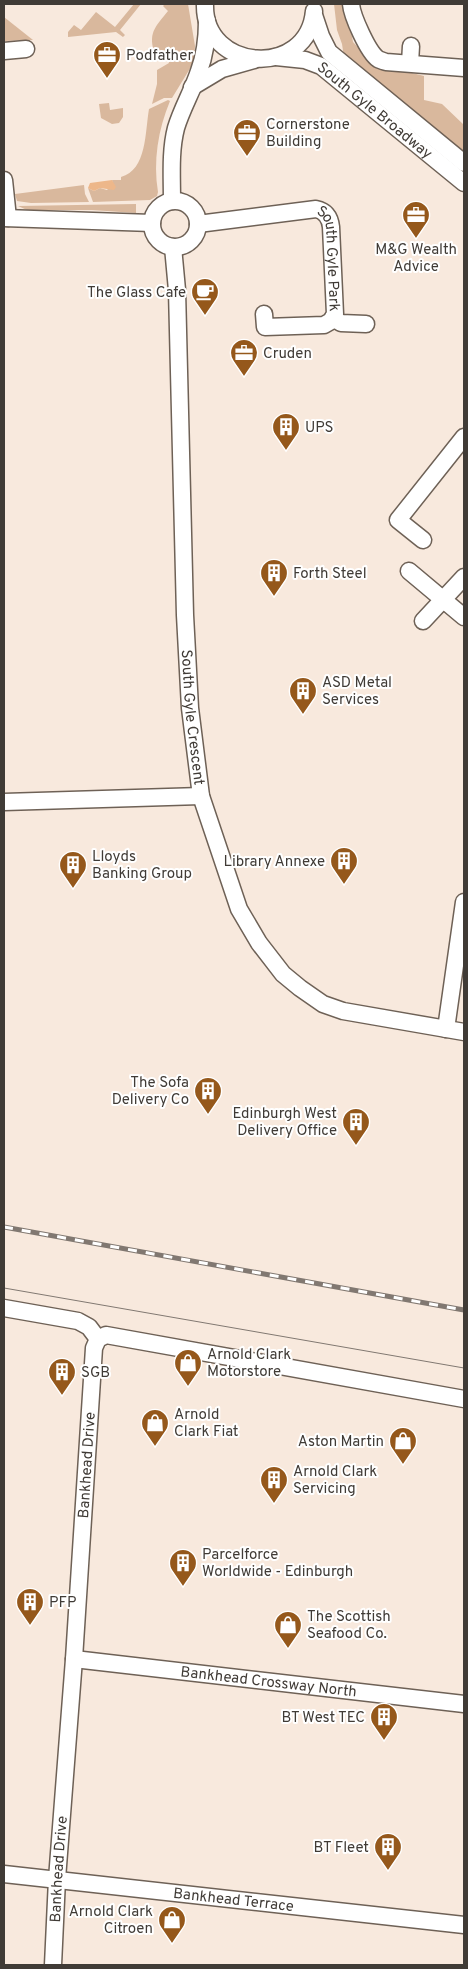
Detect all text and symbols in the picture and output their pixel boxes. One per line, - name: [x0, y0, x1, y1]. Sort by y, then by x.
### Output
- office icon: Podfather: [92, 40, 122, 79]
- place label: Podfather: [126, 47, 193, 66]
- street label: South Gyle Broadway: [313, 59, 436, 164]
- place label: Cornerstone Building: [266, 116, 350, 152]
- office icon: Cornerstone Building: [232, 118, 262, 157]
- office icon: M&G Wealth Advice: [401, 200, 431, 239]
- street label: South Gyle Park: [313, 202, 343, 312]
- place label: M&G Wealth Advice: [375, 241, 457, 277]
- cafe icon: The Glass Cafe: [190, 277, 220, 316]
- place label: The Glass Cafe: [87, 284, 186, 303]
- office icon: Cruden: [229, 338, 259, 377]
- place label: Cruden: [263, 345, 312, 364]
- building icon: UPS: [271, 412, 301, 451]
- place label: UPS: [305, 419, 333, 438]
- building icon: Forth Steel: [259, 558, 289, 597]
- place label: Forth Steel: [293, 565, 367, 584]
- street label: South Gyle Crescent: [176, 649, 208, 786]
- place label: ASD Metal Services: [322, 674, 392, 710]
- building icon: ASD Metal Services: [288, 676, 318, 715]
- building icon: Library Annexe: [329, 846, 359, 885]
- place label: Lloyds Banking Group: [92, 848, 192, 884]
- building icon: Lloyds Banking Group: [58, 850, 88, 889]
- place label: Library Annexe: [224, 853, 325, 872]
- place label: The Sofa Delivery Co: [112, 1074, 189, 1110]
- building icon: The Sofa Delivery Co: [193, 1076, 223, 1115]
- place label: Edinburgh West Delivery Office: [233, 1105, 337, 1141]
- building icon: Edinburgh West Delivery Office: [341, 1107, 371, 1146]
- place label: Arnold Clark Motorstore: [207, 1346, 291, 1382]
- shop icon: Arnold Clark Motorstore: [173, 1348, 203, 1387]
- building icon: SGB: [47, 1357, 77, 1396]
- place label: SGB: [81, 1364, 110, 1383]
- place label: Arnold Clark Fiat: [174, 1406, 239, 1442]
- shop icon: Arnold Clark Fiat: [140, 1408, 170, 1447]
- street label: Bankhead Drive: [75, 1411, 101, 1519]
- shop icon: Aston Martin: [388, 1426, 418, 1465]
- place label: Aston Martin: [298, 1433, 384, 1452]
- place label: Arnold Clark Servicing: [293, 1463, 377, 1499]
- building icon: Arnold Clark Servicing: [259, 1465, 289, 1504]
- place label: Parcelforce Worldwide - Edinburgh: [202, 1546, 353, 1582]
- building icon: Parcelforce Worldwide - Edinburgh: [168, 1548, 198, 1587]
- building icon: PFP: [15, 1587, 45, 1626]
- place label: PFP: [49, 1594, 76, 1613]
- place label: The Scottish Seafood Co.: [307, 1608, 391, 1644]
- shop icon: The Scottish Seafood Co.: [273, 1610, 303, 1649]
- street label: Bankhead Crossway North: [179, 1663, 358, 1703]
- building icon: BT West TEC: [369, 1702, 399, 1741]
- place label: BT West TEC: [281, 1709, 365, 1728]
- street label: Bankhead Drive: [47, 1815, 73, 1923]
- building icon: BT Fleet: [373, 1832, 403, 1871]
- place label: BT Fleet: [314, 1839, 369, 1858]
- street label: Bankhead Terrace: [172, 1885, 295, 1917]
- place label: Arnold Clark Citroen: [69, 1903, 153, 1939]
- shop icon: Arnold Clark Citroen: [157, 1905, 187, 1944]

